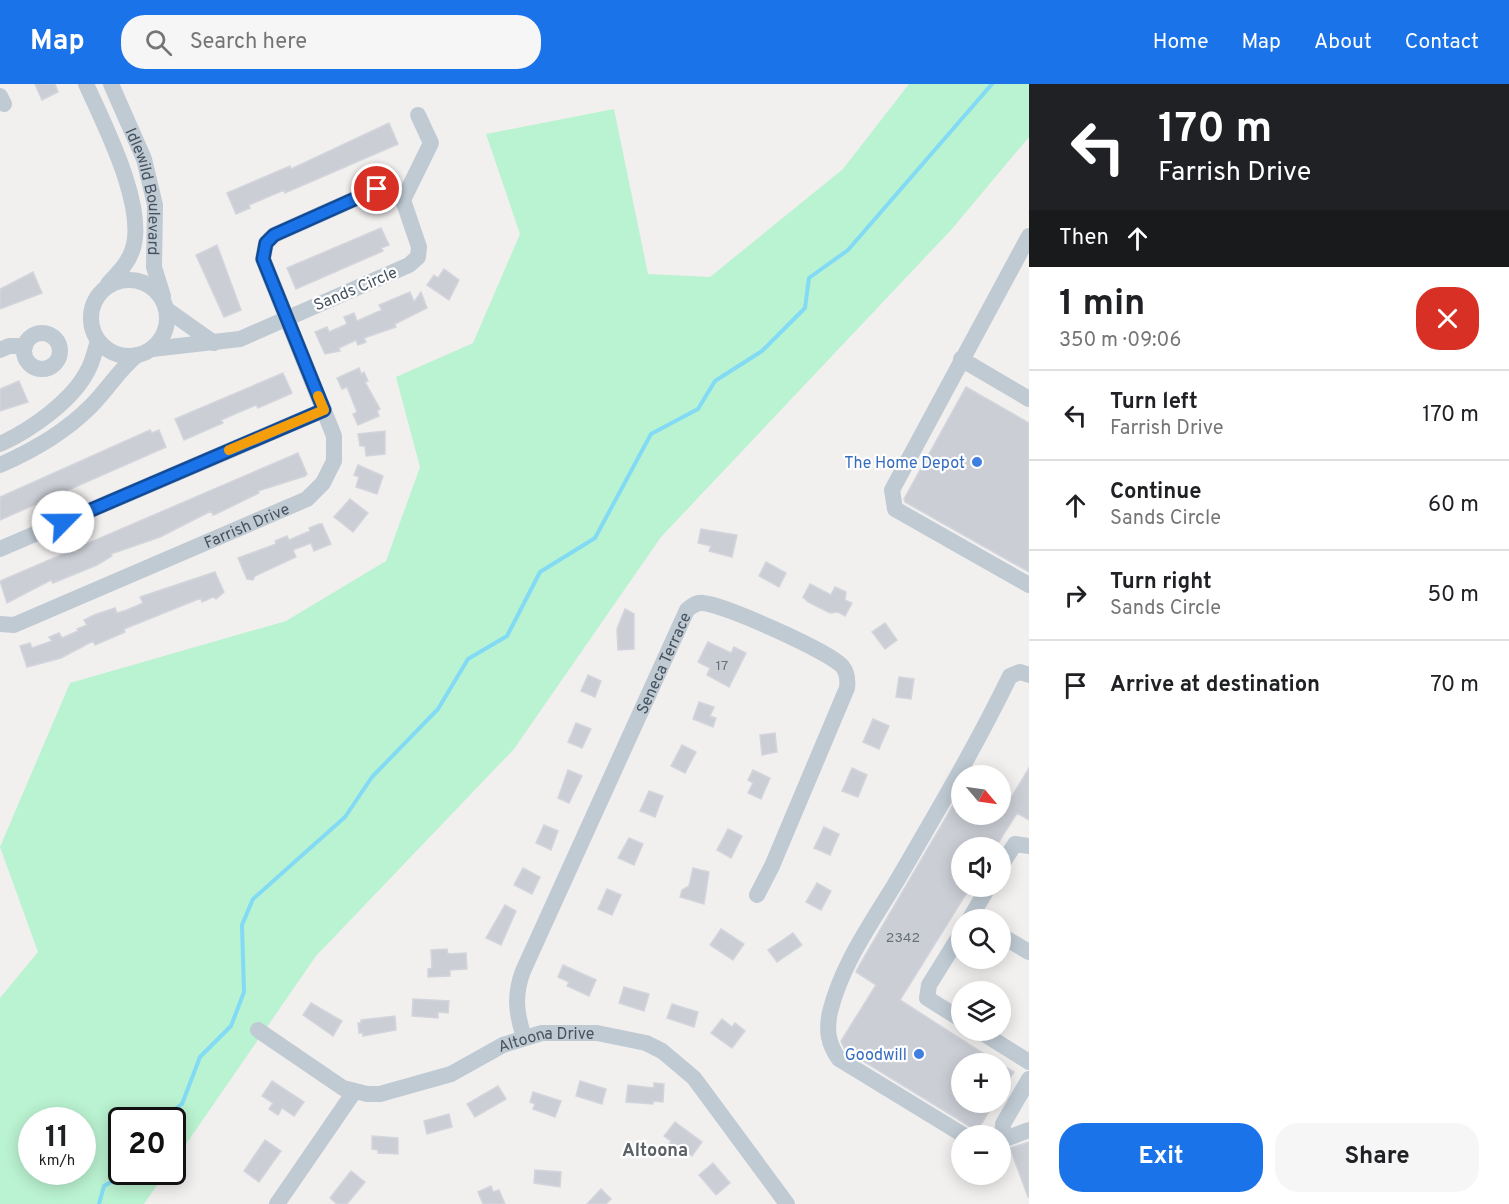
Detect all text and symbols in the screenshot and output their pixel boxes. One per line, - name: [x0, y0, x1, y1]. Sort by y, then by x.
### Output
- search box: [121, 15, 541, 69]
- text: Map: [30, 24, 85, 60]
- icon: search: [142, 26, 175, 59]
- text: Search here: [190, 29, 307, 56]
- text: Home: [1153, 29, 1209, 56]
- text: Map: [1242, 29, 1281, 56]
- text: About: [1314, 29, 1372, 56]
- text: Contact: [1405, 29, 1479, 56]
- text: 170 m: [1158, 104, 1272, 157]
- icon: left: [1059, 108, 1137, 186]
- street label: Idlewild Boulevard: [120, 125, 163, 255]
- text: Farrish Drive: [1158, 156, 1311, 190]
- pin: [351, 163, 402, 214]
- icon: arrive: [360, 172, 393, 205]
- icon: ahead: [1121, 222, 1154, 255]
- text: Then: [1059, 225, 1109, 252]
- street label: Sands Circle: [311, 263, 401, 316]
- text: 1 min: [1059, 282, 1145, 328]
- button: close: [1416, 287, 1479, 350]
- text: 350 m · 09:06: [1059, 328, 1181, 354]
- text: Turn left: [1110, 389, 1198, 416]
- icon: left: [1059, 399, 1092, 432]
- text: 170 m: [1422, 402, 1479, 429]
- text: Farrish Drive: [1110, 416, 1224, 442]
- place label: The Home Depot: [844, 454, 965, 474]
- marker: The Home Depot: [970, 455, 984, 469]
- text: Continue: [1110, 479, 1201, 506]
- icon: ahead: [1059, 489, 1092, 522]
- position arrow: [31, 490, 95, 554]
- text: 60 m: [1428, 492, 1479, 519]
- street label: Farrish Drive: [201, 500, 293, 554]
- text: Sands Circle: [1110, 506, 1221, 532]
- text: Turn right: [1110, 569, 1212, 596]
- icon: right: [1059, 579, 1092, 612]
- text: 50 m: [1427, 582, 1479, 609]
- text: Sands Circle: [1110, 596, 1221, 622]
- street label: Seneca Terrace: [633, 610, 697, 718]
- house number: 17: [716, 658, 728, 675]
- icon: arrive: [1059, 669, 1092, 702]
- text: Arrive at destination: [1110, 672, 1320, 699]
- text: 70 m: [1430, 672, 1479, 699]
- north arrow: [951, 765, 1011, 825]
- map controls: [951, 765, 1011, 1185]
- button: sound: [951, 837, 1011, 897]
- button: search: [951, 909, 1011, 969]
- house number: 2342: [886, 930, 920, 947]
- button: layers: [951, 981, 1011, 1041]
- street label: Altoona Drive: [496, 1025, 594, 1058]
- place label: Goodwill: [845, 1046, 907, 1066]
- marker: Goodwill: [912, 1047, 926, 1061]
- button: +: [951, 1053, 1011, 1113]
- speed limit sign: 20: [108, 1107, 186, 1185]
- text: 11: [45, 1120, 69, 1157]
- button: Exit: [1059, 1123, 1263, 1192]
- button: Share: [1275, 1123, 1479, 1192]
- button: −: [951, 1125, 1011, 1185]
- district label: Altoona: [622, 1140, 688, 1163]
- text: km/h: [39, 1152, 75, 1171]

